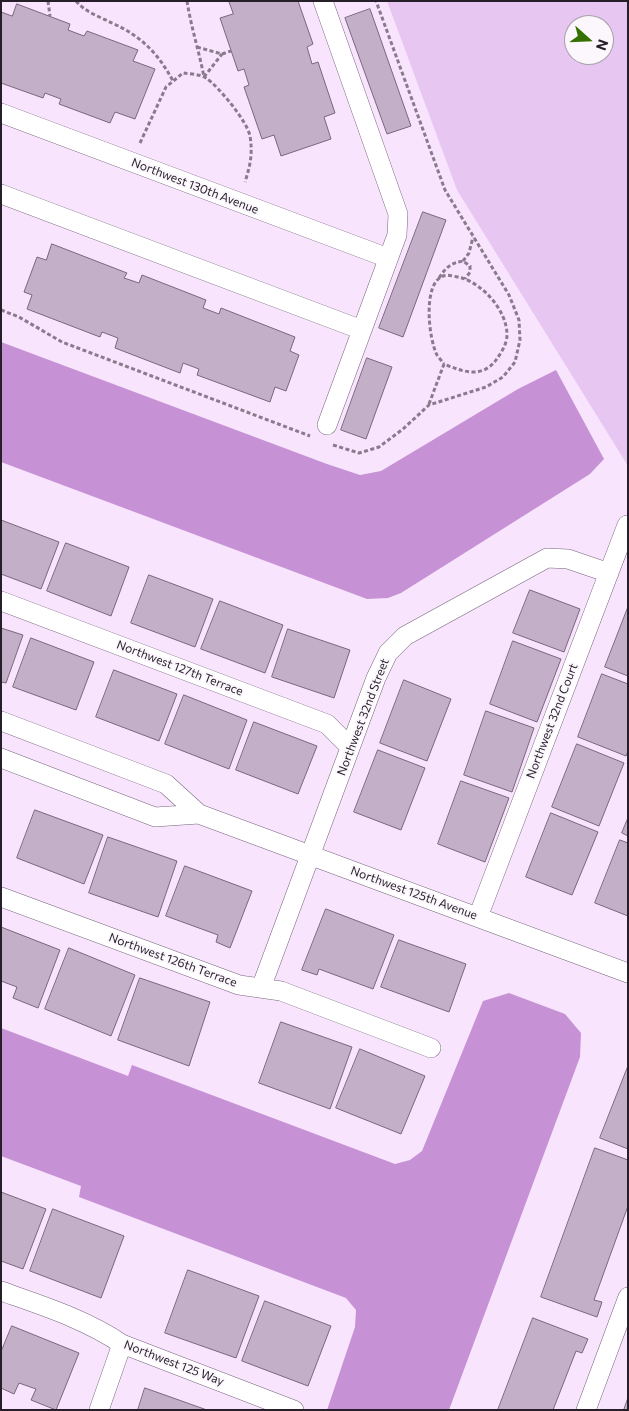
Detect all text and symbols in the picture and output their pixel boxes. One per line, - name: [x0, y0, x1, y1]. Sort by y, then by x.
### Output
- north arrow: [564, 15, 614, 65]
- text: N: [593, 37, 612, 53]
- street label: Northwest 130th Avenue: [129, 155, 261, 217]
- street label: Northwest 127th Terrace: [115, 637, 245, 699]
- street label: Northwest 32nd Street: [334, 656, 392, 778]
- street label: Northwest 32nd Court: [523, 661, 581, 781]
- street label: Northwest 125th Avenue: [349, 863, 479, 923]
- street label: Northwest 126th Terrace: [107, 930, 239, 990]
- street label: Northwest 125 Way: [122, 1337, 226, 1389]

